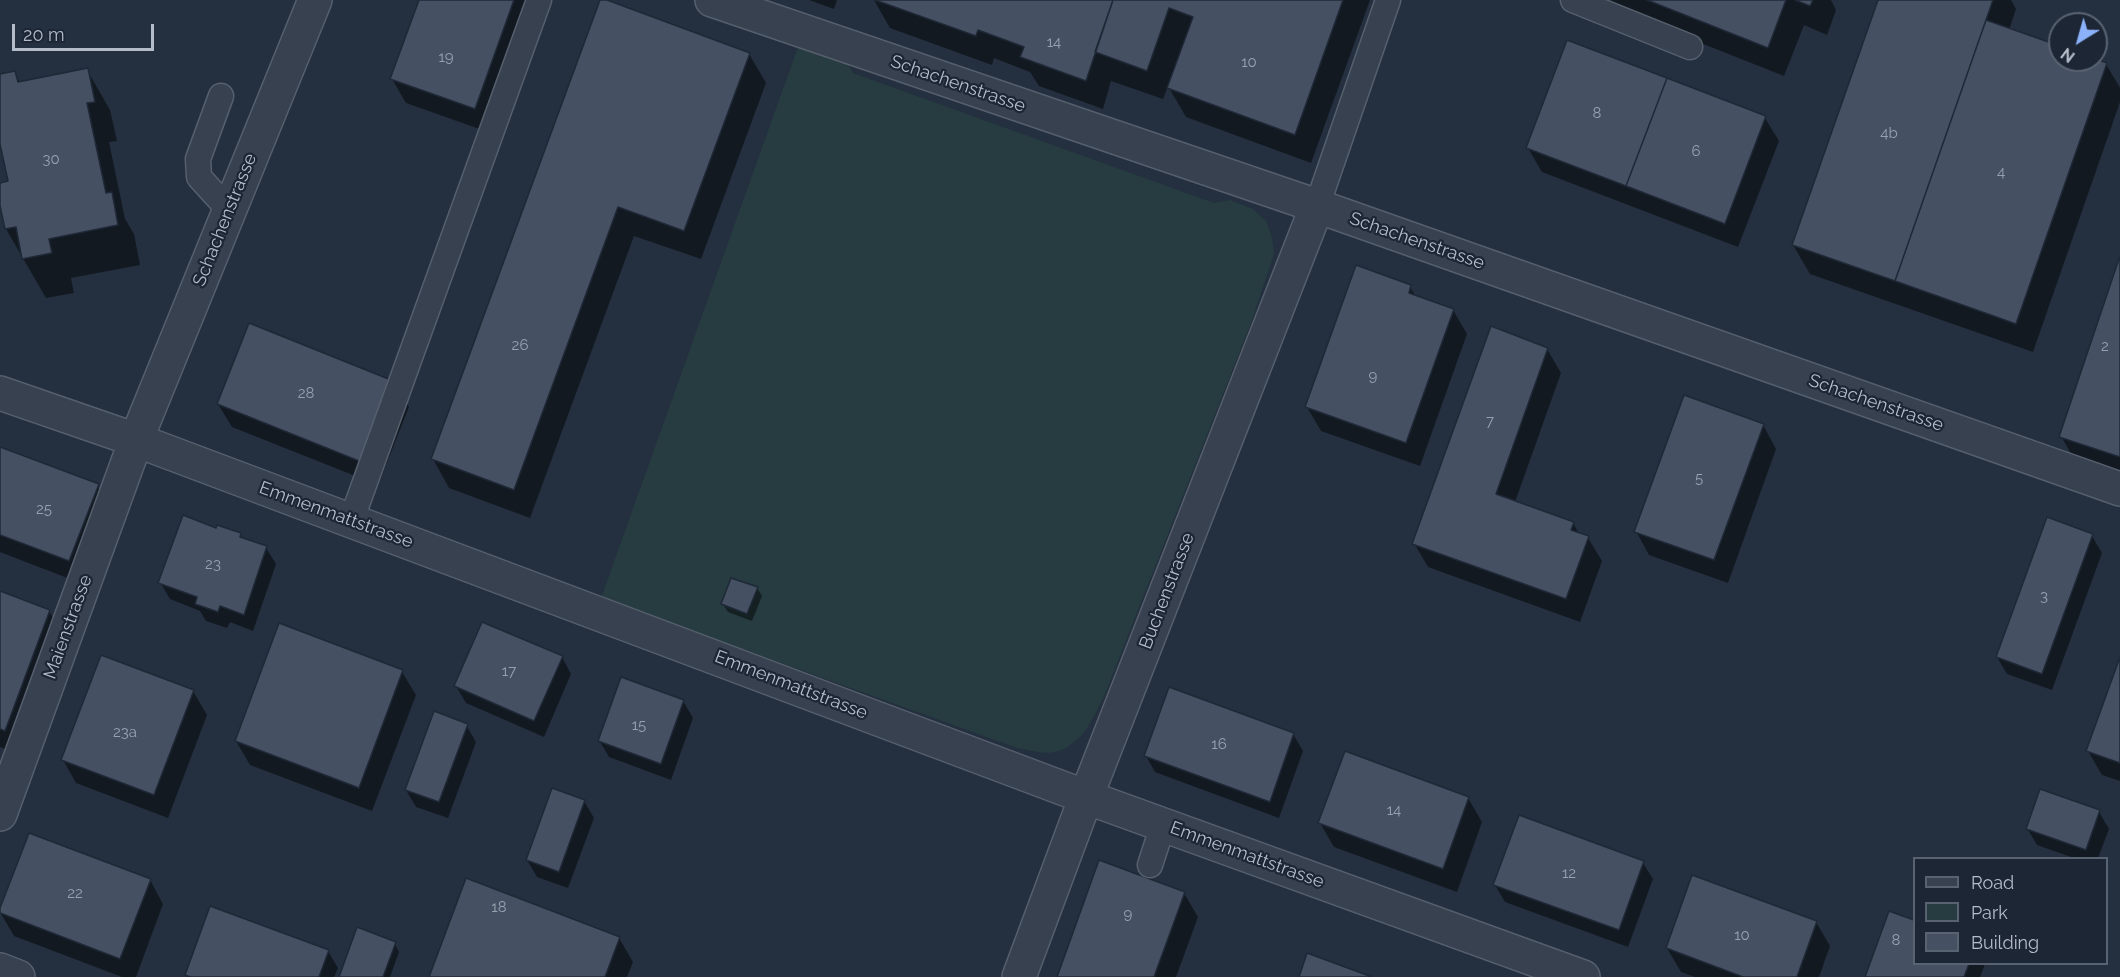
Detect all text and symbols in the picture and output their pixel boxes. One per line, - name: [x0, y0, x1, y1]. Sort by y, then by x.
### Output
- scale bar: [15, 12, 158, 50]
- north arrow: [2048, 12, 2108, 72]
- text: 20 m: [23, 24, 65, 45]
- house number: 14: [1047, 33, 1061, 51]
- text: N: [2057, 44, 2079, 66]
- house number: 19: [438, 48, 454, 66]
- street label: Schachenstrasse: [888, 51, 1028, 117]
- house number: 10: [1241, 53, 1257, 71]
- house number: 8: [1593, 104, 1601, 122]
- house number: 4b: [1880, 124, 1898, 142]
- house number: 6: [1691, 142, 1701, 160]
- house number: 30: [42, 150, 60, 168]
- street label: Schachenstrasse: [189, 150, 261, 290]
- house number: 4: [1997, 163, 2005, 181]
- street label: Schachenstrasse: [1347, 208, 1487, 274]
- house number: 26: [512, 336, 528, 354]
- house number: 2: [2101, 337, 2109, 355]
- house number: 9: [1369, 367, 1377, 385]
- street label: Schachenstrasse: [1806, 370, 1946, 436]
- house number: 28: [298, 384, 314, 402]
- house number: 7: [1486, 412, 1494, 430]
- house number: 5: [1695, 469, 1703, 487]
- street label: Emmenmattstrasse: [256, 477, 416, 553]
- house number: 25: [36, 500, 52, 518]
- street label: Buchenstrasse: [1135, 530, 1199, 652]
- house number: 23: [205, 555, 221, 573]
- street label: Maienstrasse: [39, 572, 97, 682]
- house number: 3: [2040, 587, 2048, 605]
- street label: Emmenmattstrasse: [711, 646, 871, 724]
- house number: 17: [502, 662, 516, 680]
- house number: 15: [632, 716, 646, 734]
- house number: 23a: [113, 723, 137, 741]
- house number: 16: [1211, 735, 1227, 753]
- house number: 14: [1387, 801, 1401, 819]
- street label: Emmenmattstrasse: [1167, 817, 1327, 893]
- legend: [1913, 857, 2108, 965]
- house number: 12: [1562, 864, 1576, 882]
- text: Road: [1971, 872, 2014, 893]
- house number: 22: [67, 884, 83, 902]
- house number: 18: [491, 898, 507, 916]
- text: Park: [1971, 902, 2008, 923]
- house number: 9: [1124, 905, 1132, 923]
- house number: 10: [1734, 926, 1750, 944]
- house number: 8: [1892, 931, 1900, 949]
- text: Building: [1971, 932, 2039, 953]

